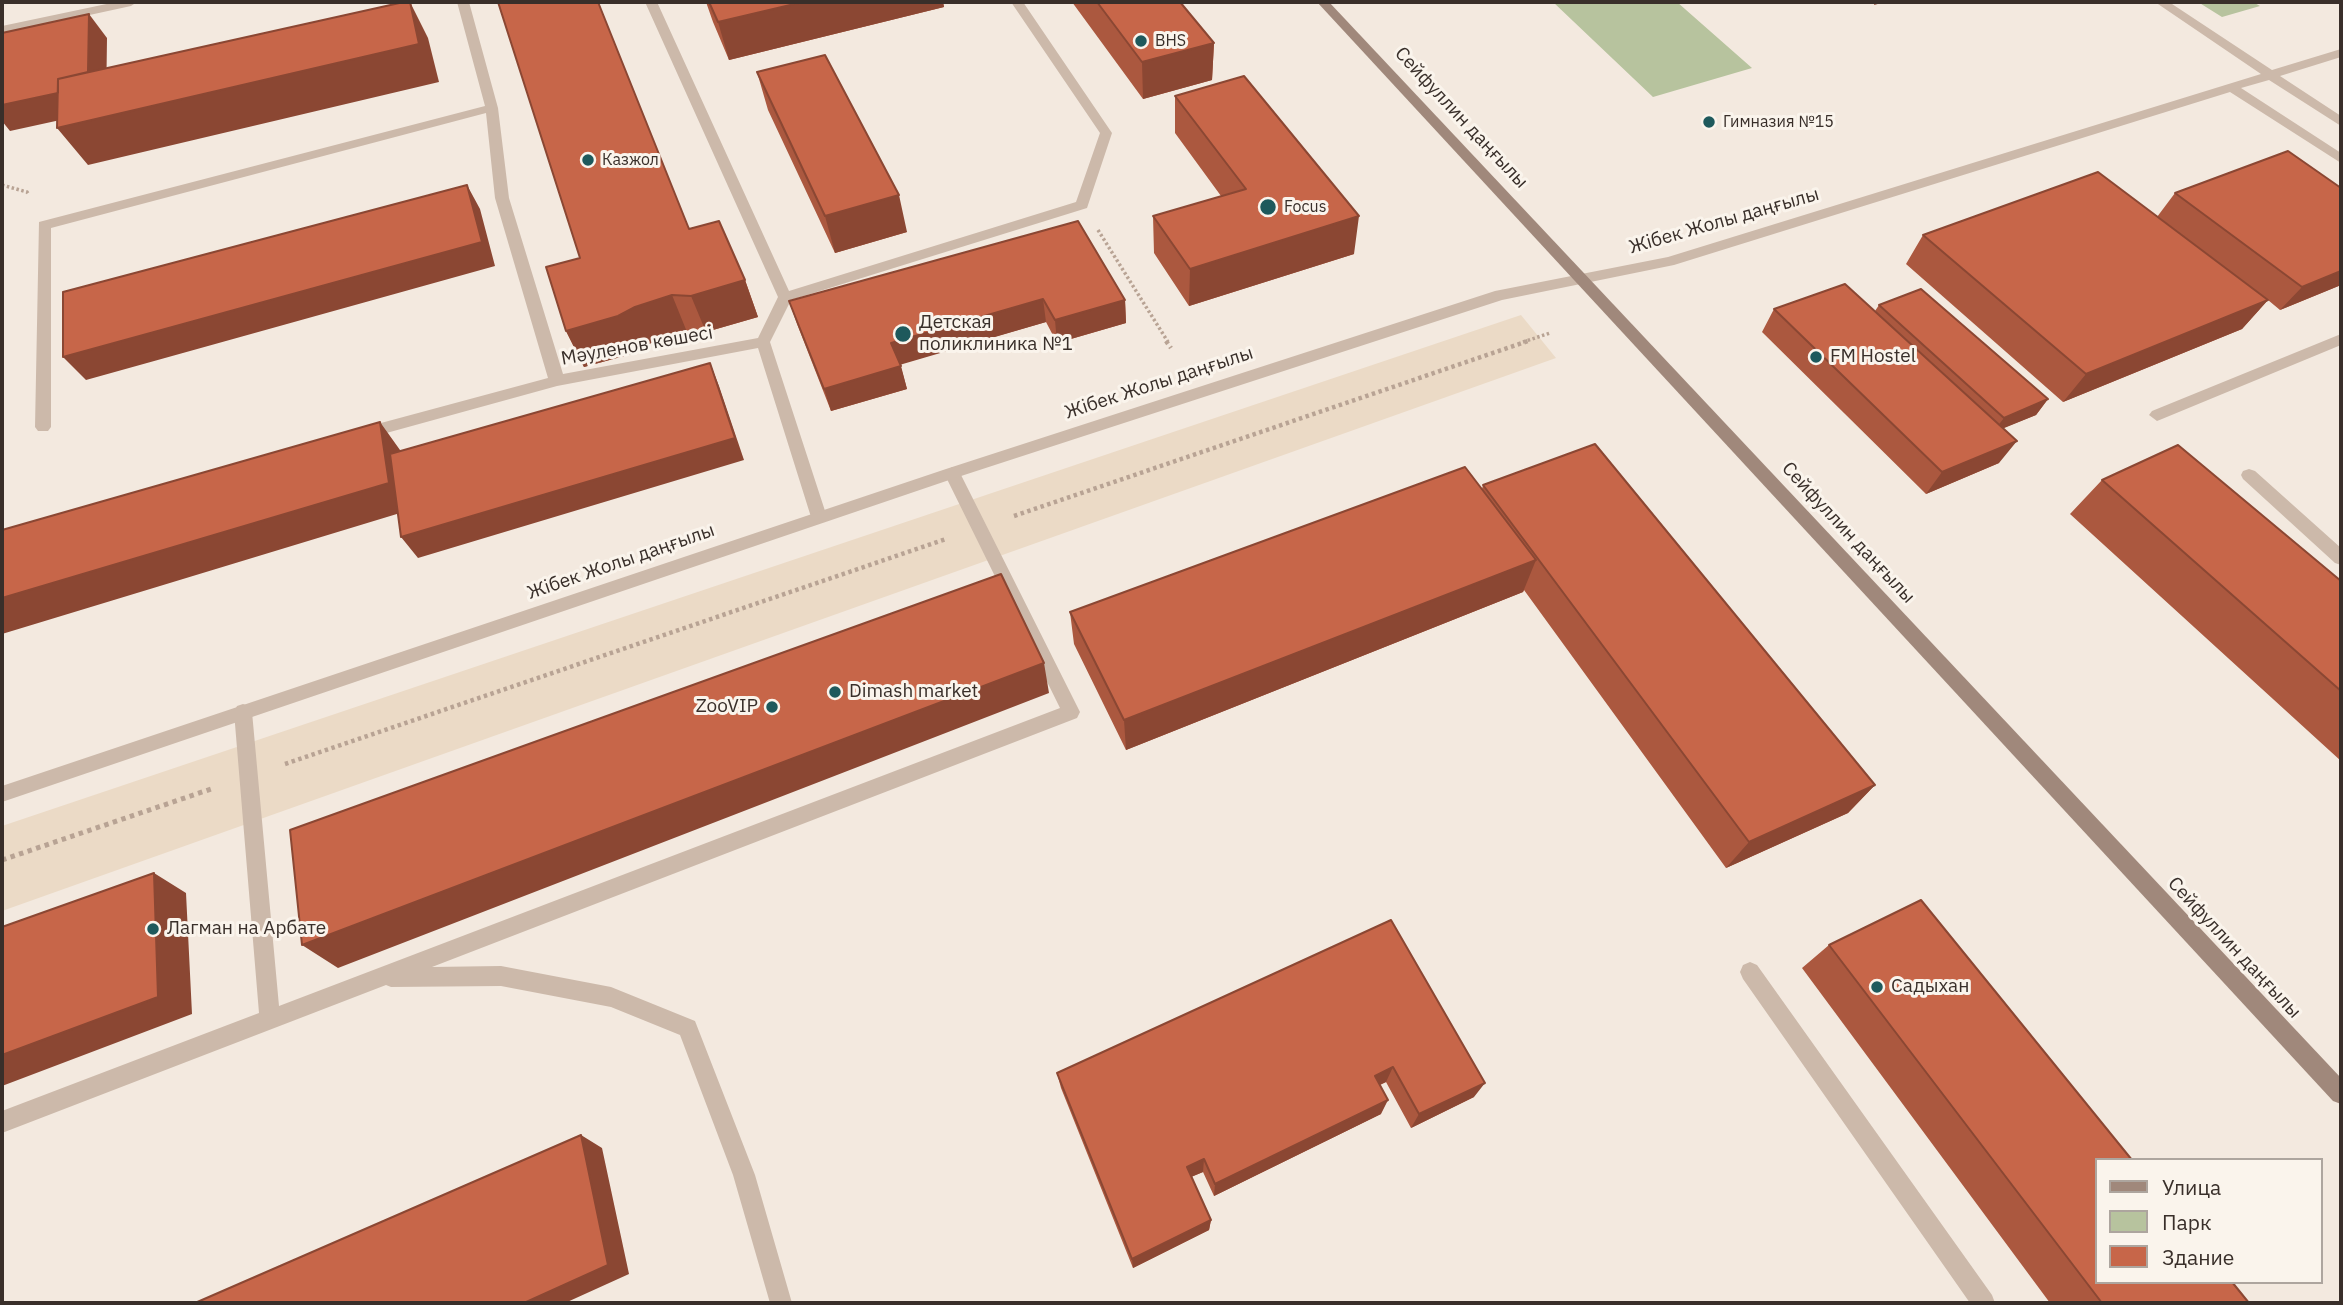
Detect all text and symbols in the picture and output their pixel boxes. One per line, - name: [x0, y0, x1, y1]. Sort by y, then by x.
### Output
- place label: BHS: [1155, 31, 1186, 51]
- marker: BHS: [1133, 33, 1149, 49]
- street label: Сейфуллин даңғылы: [1390, 43, 1532, 193]
- place label: Гимназия №15: [1723, 112, 1834, 132]
- marker: Гимназия №15: [1701, 114, 1717, 130]
- place label: Казжол: [602, 150, 659, 170]
- marker: Казжол: [580, 152, 596, 168]
- street label: Жібек Жолы даңғылы: [1626, 183, 1822, 259]
- marker: Focus: [1258, 197, 1278, 217]
- place label: Focus: [1284, 197, 1326, 217]
- place label: Детская поликлиника №1: [919, 312, 1073, 356]
- street label: Мәуленов көшесі: [559, 321, 715, 371]
- marker: Детская поликлиника №1: [893, 324, 913, 344]
- street label: Жібек Жолы даңғылы: [1062, 342, 1256, 424]
- place label: FM Hostel: [1830, 346, 1916, 368]
- marker: FM Hostel: [1808, 349, 1824, 365]
- street label: Сейфуллин даңғылы: [1777, 458, 1919, 608]
- street label: Жібек Жолы даңғылы: [524, 519, 718, 605]
- place label: Dimash market: [849, 681, 978, 703]
- marker: Dimash market: [827, 684, 843, 700]
- place label: ZooVIP: [696, 696, 758, 718]
- marker: ZooVIP: [764, 699, 780, 715]
- street label: Сейфуллин даңғылы: [2163, 873, 2305, 1023]
- place label: Лагман на Арбате: [167, 918, 326, 940]
- marker: Лагман на Арбате: [145, 921, 161, 937]
- place label: Садыхан: [1891, 976, 1969, 998]
- marker: Садыхан: [1869, 979, 1885, 995]
- legend: [2094, 1158, 2322, 1284]
- text: Улица: [2162, 1173, 2221, 1201]
- text: Парк: [2162, 1208, 2212, 1236]
- text: Здание: [2162, 1243, 2234, 1271]

